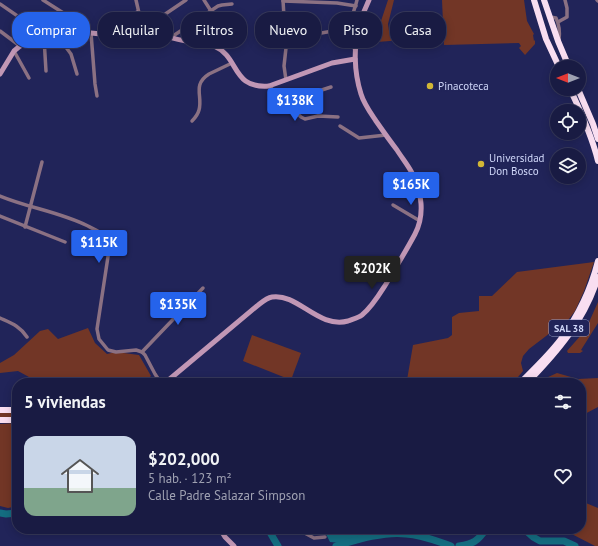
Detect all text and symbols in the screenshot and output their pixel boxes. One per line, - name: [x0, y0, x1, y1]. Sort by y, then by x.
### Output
- chip: Comprar: [12, 12, 90, 48]
- chip: Alquilar: [98, 12, 173, 48]
- chip: Filtros: [181, 12, 247, 48]
- chip: Nuevo: [255, 12, 321, 48]
- chip: Piso: [329, 12, 382, 48]
- chip: Casa: [390, 12, 446, 48]
- north arrow: [550, 60, 586, 96]
- map controls: [550, 60, 586, 184]
- place label: Pinacoteca: [438, 79, 489, 93]
- marker: Pinacoteca: [425, 81, 435, 91]
- pin: $138K: [267, 88, 323, 122]
- text: $138K: [276, 92, 314, 109]
- button: locate: [550, 104, 586, 140]
- button: layers: [550, 148, 586, 184]
- place label: Universidad Don Bosco: [489, 151, 545, 178]
- marker: Universidad Don Bosco: [476, 159, 486, 169]
- pin: $165K: [383, 172, 439, 206]
- text: $165K: [392, 176, 430, 193]
- pin: $115K: [71, 230, 127, 264]
- text: $115K: [80, 234, 118, 251]
- pin: $202K: [344, 256, 400, 290]
- text: $202K: [353, 260, 391, 277]
- pin: $135K: [150, 292, 206, 326]
- text: $135K: [159, 296, 197, 313]
- road number: SAL 38: [549, 320, 589, 336]
- text: 5 viviendas: [24, 391, 106, 413]
- icon: filters: [552, 391, 574, 413]
- text: $202,000: [148, 448, 220, 470]
- icon: home: [56, 452, 104, 500]
- icon: heart: [552, 465, 574, 487]
- text: 5 hab. · 123 m²: [148, 470, 232, 487]
- text: Calle Padre Salazar Simpson: [148, 487, 305, 504]

